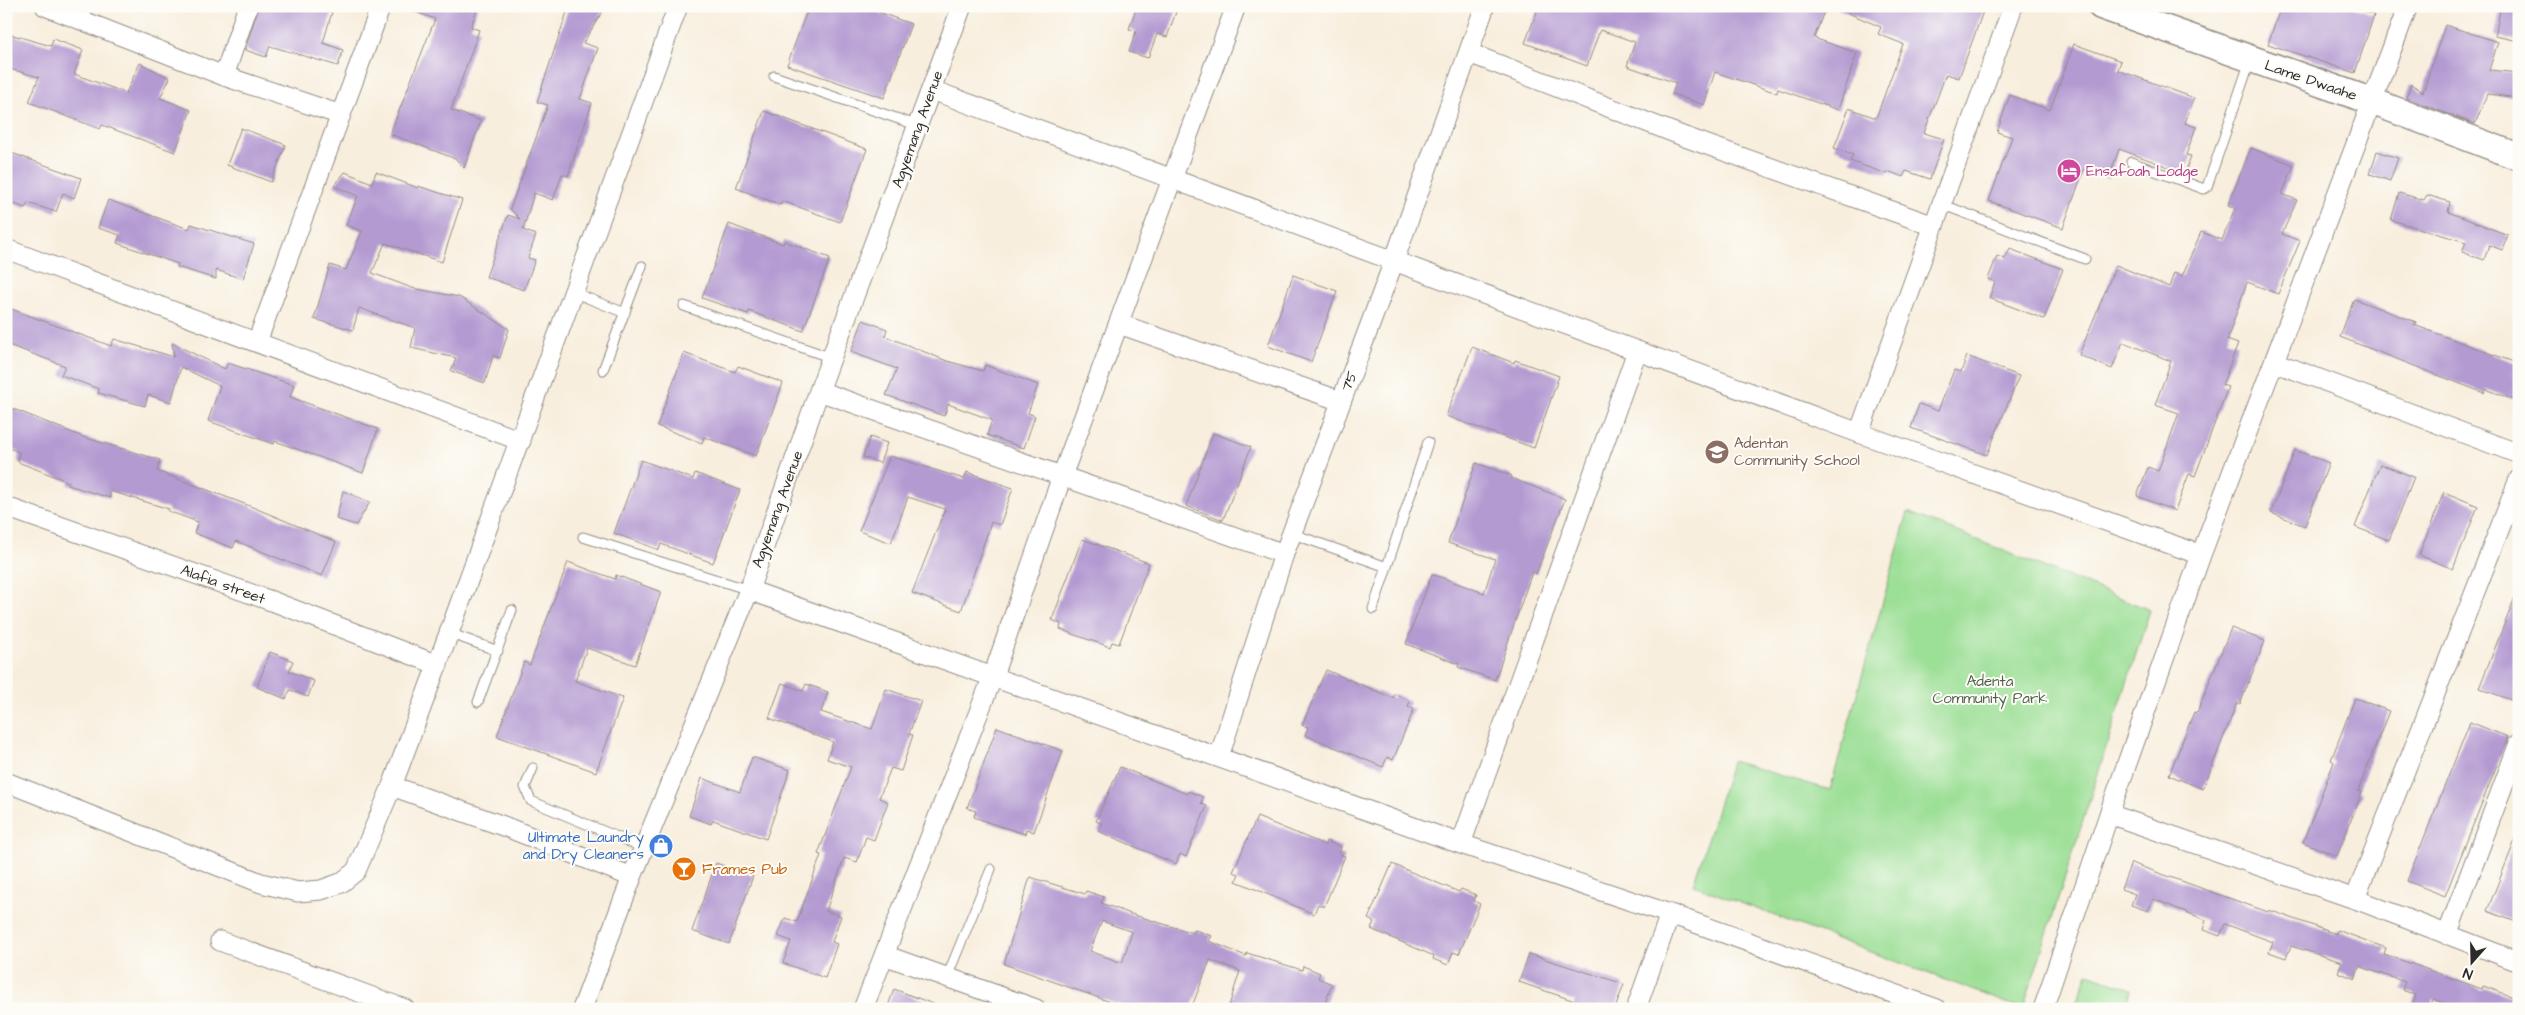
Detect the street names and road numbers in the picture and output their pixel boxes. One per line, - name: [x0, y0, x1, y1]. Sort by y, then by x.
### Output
- street label: Lame Dwaahe: [2262, 55, 2360, 106]
- street label: Agyemang Avenue: [887, 68, 949, 191]
- street label: 75: [1336, 368, 1363, 394]
- street label: Agyemang Avenue: [747, 448, 809, 571]
- street label: Alafia street: [178, 559, 268, 609]

